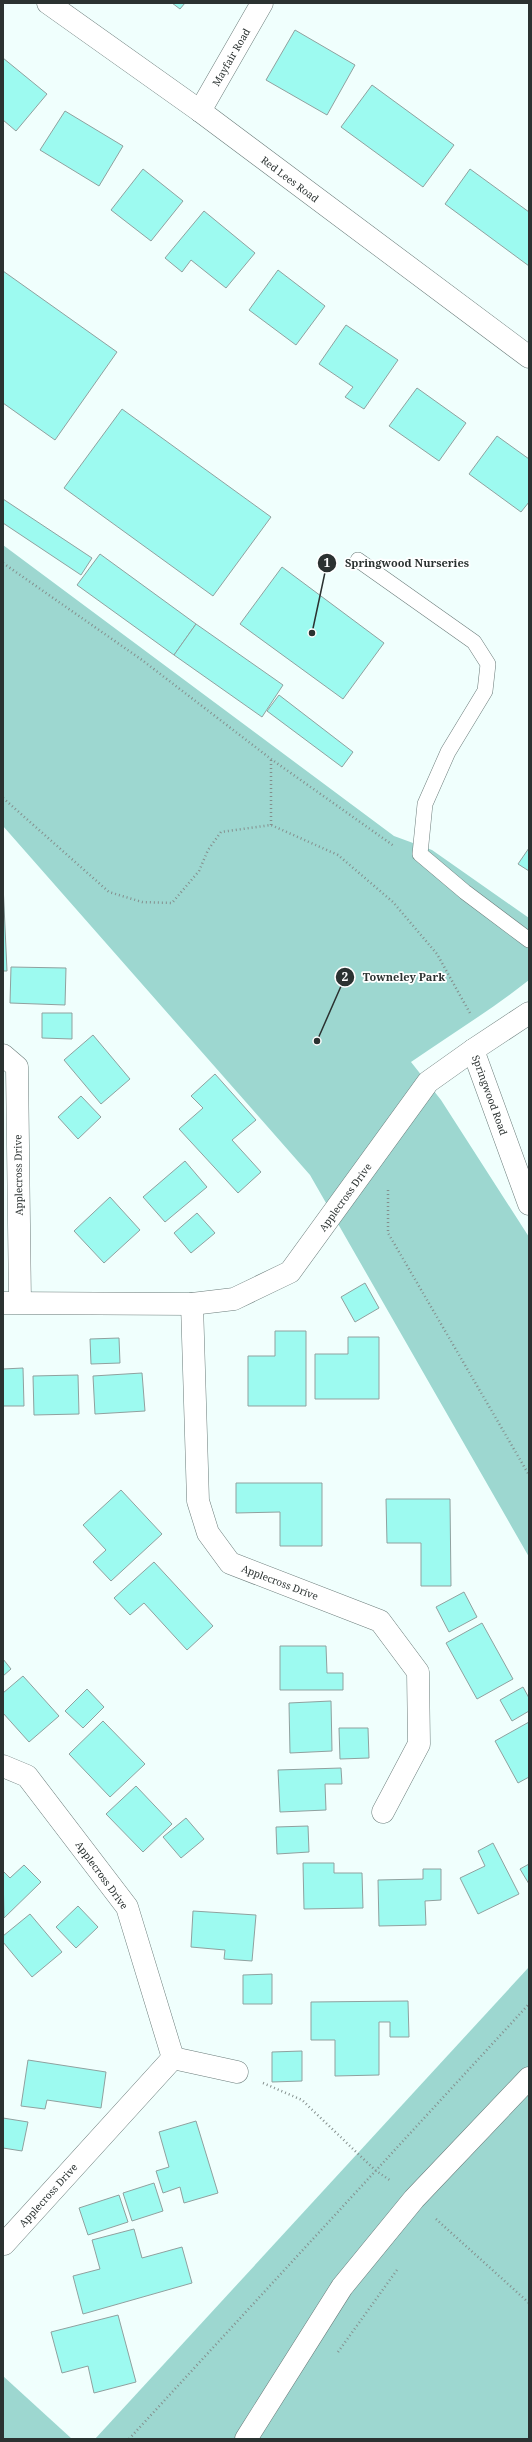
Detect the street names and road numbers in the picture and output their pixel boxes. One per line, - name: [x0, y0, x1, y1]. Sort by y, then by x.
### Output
- street label: Mayfair Road: [209, 26, 253, 88]
- street label: Red Lees Road: [258, 153, 322, 205]
- street label: Springwood Road: [469, 1053, 511, 1137]
- street label: Applecross Drive: [10, 1134, 26, 1216]
- street label: Applecross Drive: [315, 1160, 375, 1234]
- street label: Applecross Drive: [240, 1561, 320, 1603]
- street label: Applecross Drive: [72, 1838, 132, 1912]
- street label: Applecross Drive: [16, 2160, 80, 2230]

